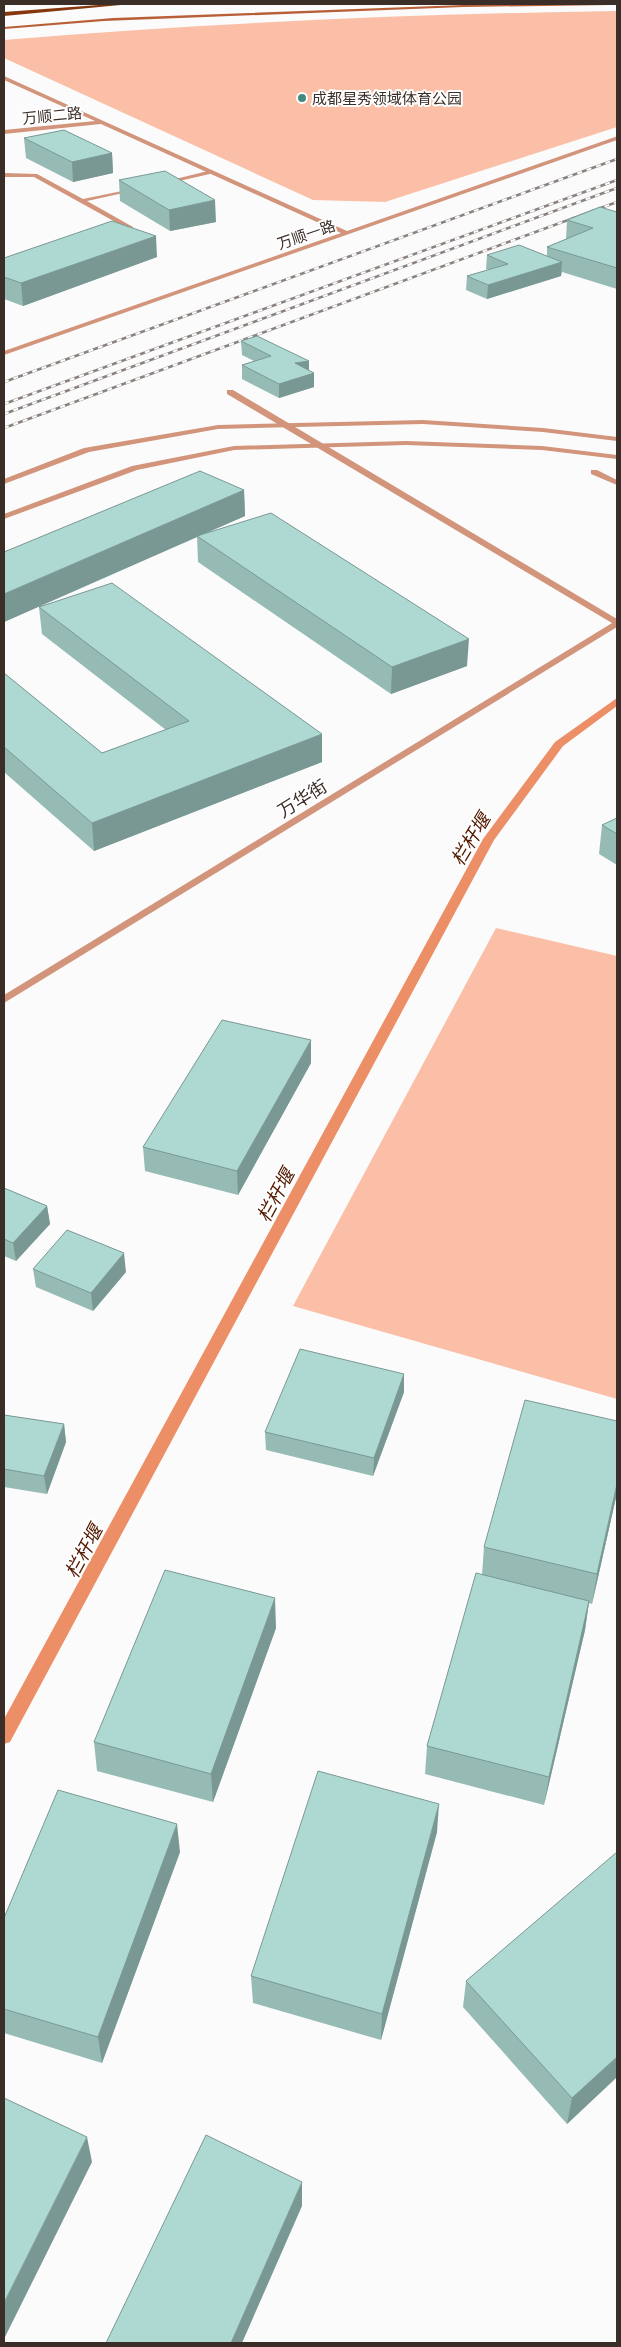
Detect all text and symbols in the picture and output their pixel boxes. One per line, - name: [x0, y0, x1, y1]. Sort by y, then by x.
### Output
- place label: 成都星秀领域体育公园: [312, 89, 462, 107]
- marker: 成都星秀领域体育公园: [296, 92, 308, 104]
- street label: 万顺二路: [21, 103, 83, 127]
- street label: 万顺一路: [275, 216, 337, 252]
- street label: 万华街: [273, 774, 331, 822]
- water label: 栏杆堰: [445, 806, 496, 869]
- water label: 栏杆堰: [251, 1162, 300, 1226]
- water label: 栏杆堰: [59, 1518, 108, 1582]

